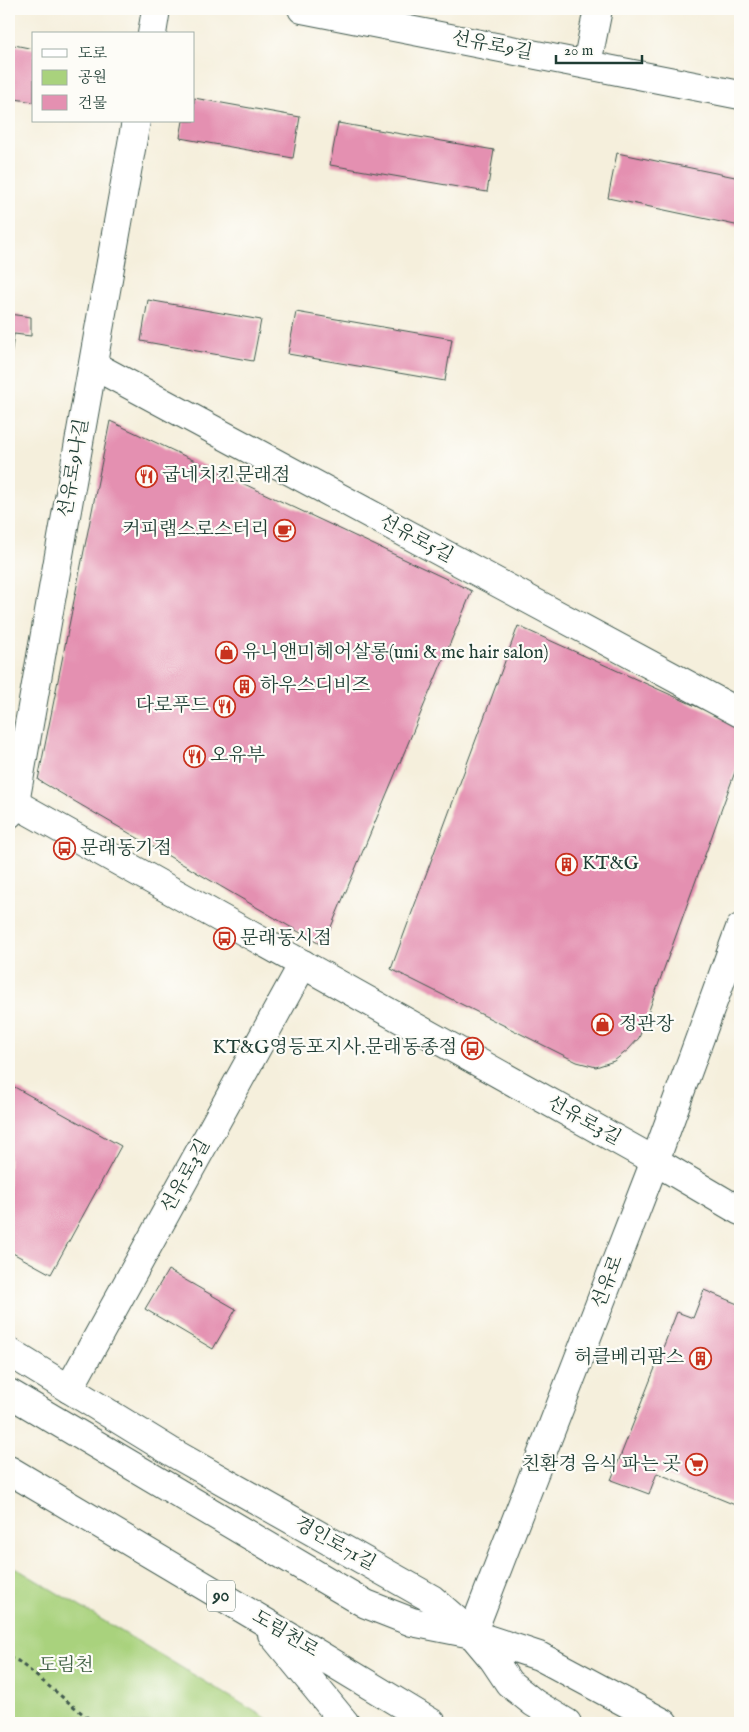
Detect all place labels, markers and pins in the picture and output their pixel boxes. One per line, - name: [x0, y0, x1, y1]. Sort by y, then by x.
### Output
- restaurant icon: 굽네치킨문래점: [134, 464, 158, 488]
- place label: 굽네치킨문래점: [162, 464, 290, 488]
- place label: 커피랩스로스터리: [122, 518, 269, 542]
- cafe icon: 커피랩스로스터리: [273, 518, 297, 542]
- shop icon: 유니앤미헤어살롱(uni & me hair salon): [214, 641, 238, 665]
- place label: 유니앤미헤어살롱(uni & me hair salon): [242, 641, 548, 665]
- building icon: 하우스디비즈: [232, 674, 256, 698]
- place label: 하우스디비즈: [260, 674, 370, 698]
- place label: 다로푸드: [136, 694, 209, 718]
- restaurant icon: 다로푸드: [213, 694, 237, 718]
- restaurant icon: 오유부: [182, 744, 206, 768]
- place label: 오유부: [210, 744, 265, 768]
- bus stop icon: 문래동기점: [52, 837, 76, 861]
- place label: 문래동기점: [80, 837, 172, 861]
- building icon: KT&G: [554, 852, 578, 876]
- place label: KT&G: [582, 852, 639, 876]
- bus stop icon: 문래동시점: [212, 927, 236, 951]
- place label: 문래동시점: [240, 927, 332, 951]
- shop icon: 정관장: [591, 1013, 615, 1037]
- place label: 정관장: [619, 1013, 675, 1037]
- place label: KT&G영등포지사.문래동종점: [213, 1036, 457, 1060]
- bus stop icon: KT&G영등포지사.문래동종점: [461, 1036, 485, 1060]
- place label: 허클베리팜스: [574, 1346, 684, 1370]
- building icon: 허클베리팜스: [688, 1346, 712, 1370]
- place label: 친환경 음식 파는 곳: [522, 1453, 681, 1477]
- supermarket icon: 친환경 음식 파는 곳: [685, 1453, 709, 1477]

